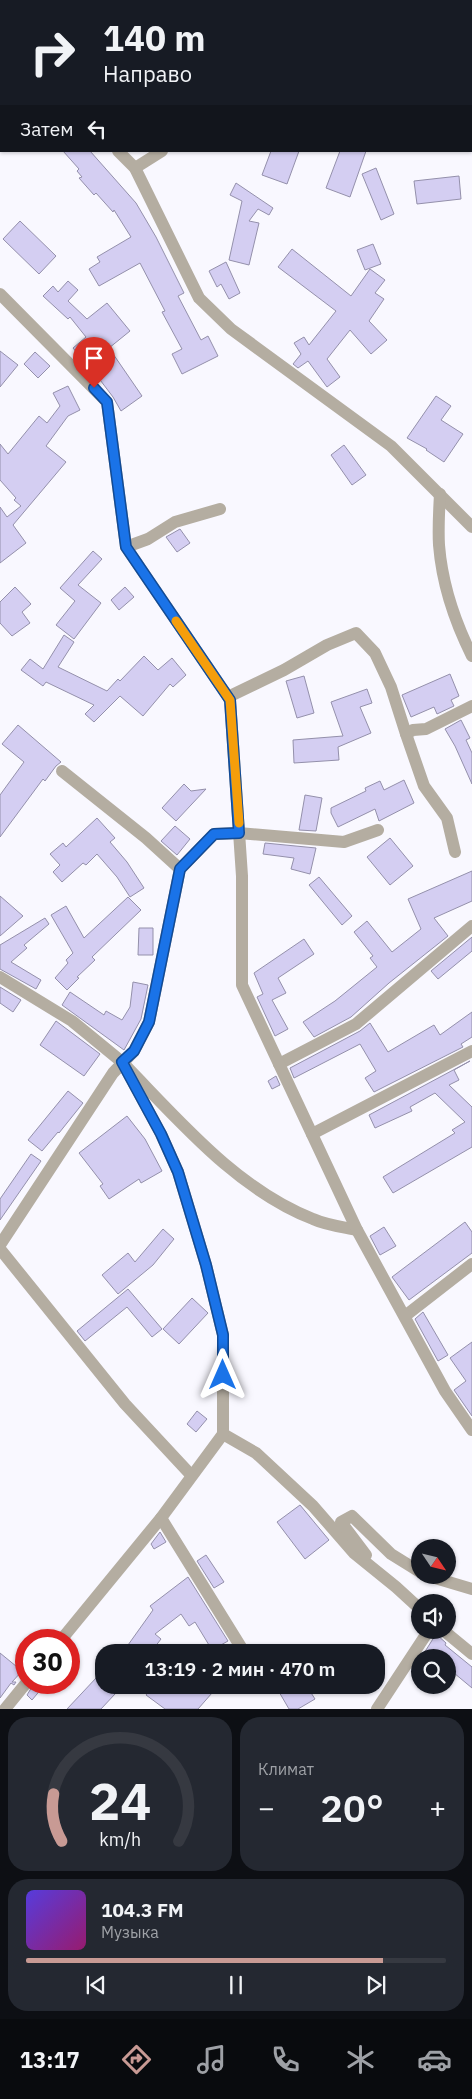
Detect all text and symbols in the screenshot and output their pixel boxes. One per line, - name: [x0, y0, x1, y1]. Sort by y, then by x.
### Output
- text: 140 m: [103, 15, 206, 61]
- icon: right: [20, 20, 85, 85]
- text: Направо: [103, 59, 192, 88]
- icon: left: [83, 115, 111, 143]
- text: Затем: [20, 117, 73, 141]
- pin: [73, 337, 115, 388]
- icon: arrive: [80, 344, 108, 372]
- position arrow: [196, 1348, 248, 1400]
- north arrow: [411, 1539, 456, 1584]
- map controls: [411, 1539, 456, 1694]
- button: sound: [411, 1594, 456, 1639]
- speed limit sign: 30: [15, 1629, 80, 1694]
- button: search: [411, 1649, 456, 1694]
- text: 13:19 · 2 мин · 470 m: [145, 1657, 335, 1681]
- text: Климат: [258, 1759, 314, 1779]
- text: 24: [89, 1767, 151, 1834]
- text: 20°: [320, 1783, 384, 1832]
- text: −: [258, 1789, 275, 1826]
- text: +: [429, 1789, 446, 1826]
- text: km/h: [99, 1828, 141, 1851]
- text: 104.3 FM: [101, 1898, 184, 1922]
- text: Музыка: [101, 1922, 159, 1942]
- icon: previous: [82, 1971, 110, 1999]
- icon: pause: [222, 1971, 250, 1999]
- icon: next: [362, 1971, 390, 1999]
- icon: directions: [119, 2042, 154, 2077]
- icon: music: [194, 2042, 229, 2077]
- icon: phone: [268, 2042, 303, 2077]
- icon: climate: [343, 2042, 378, 2077]
- icon: car: [417, 2042, 452, 2077]
- text: 13:17: [20, 2045, 80, 2074]

